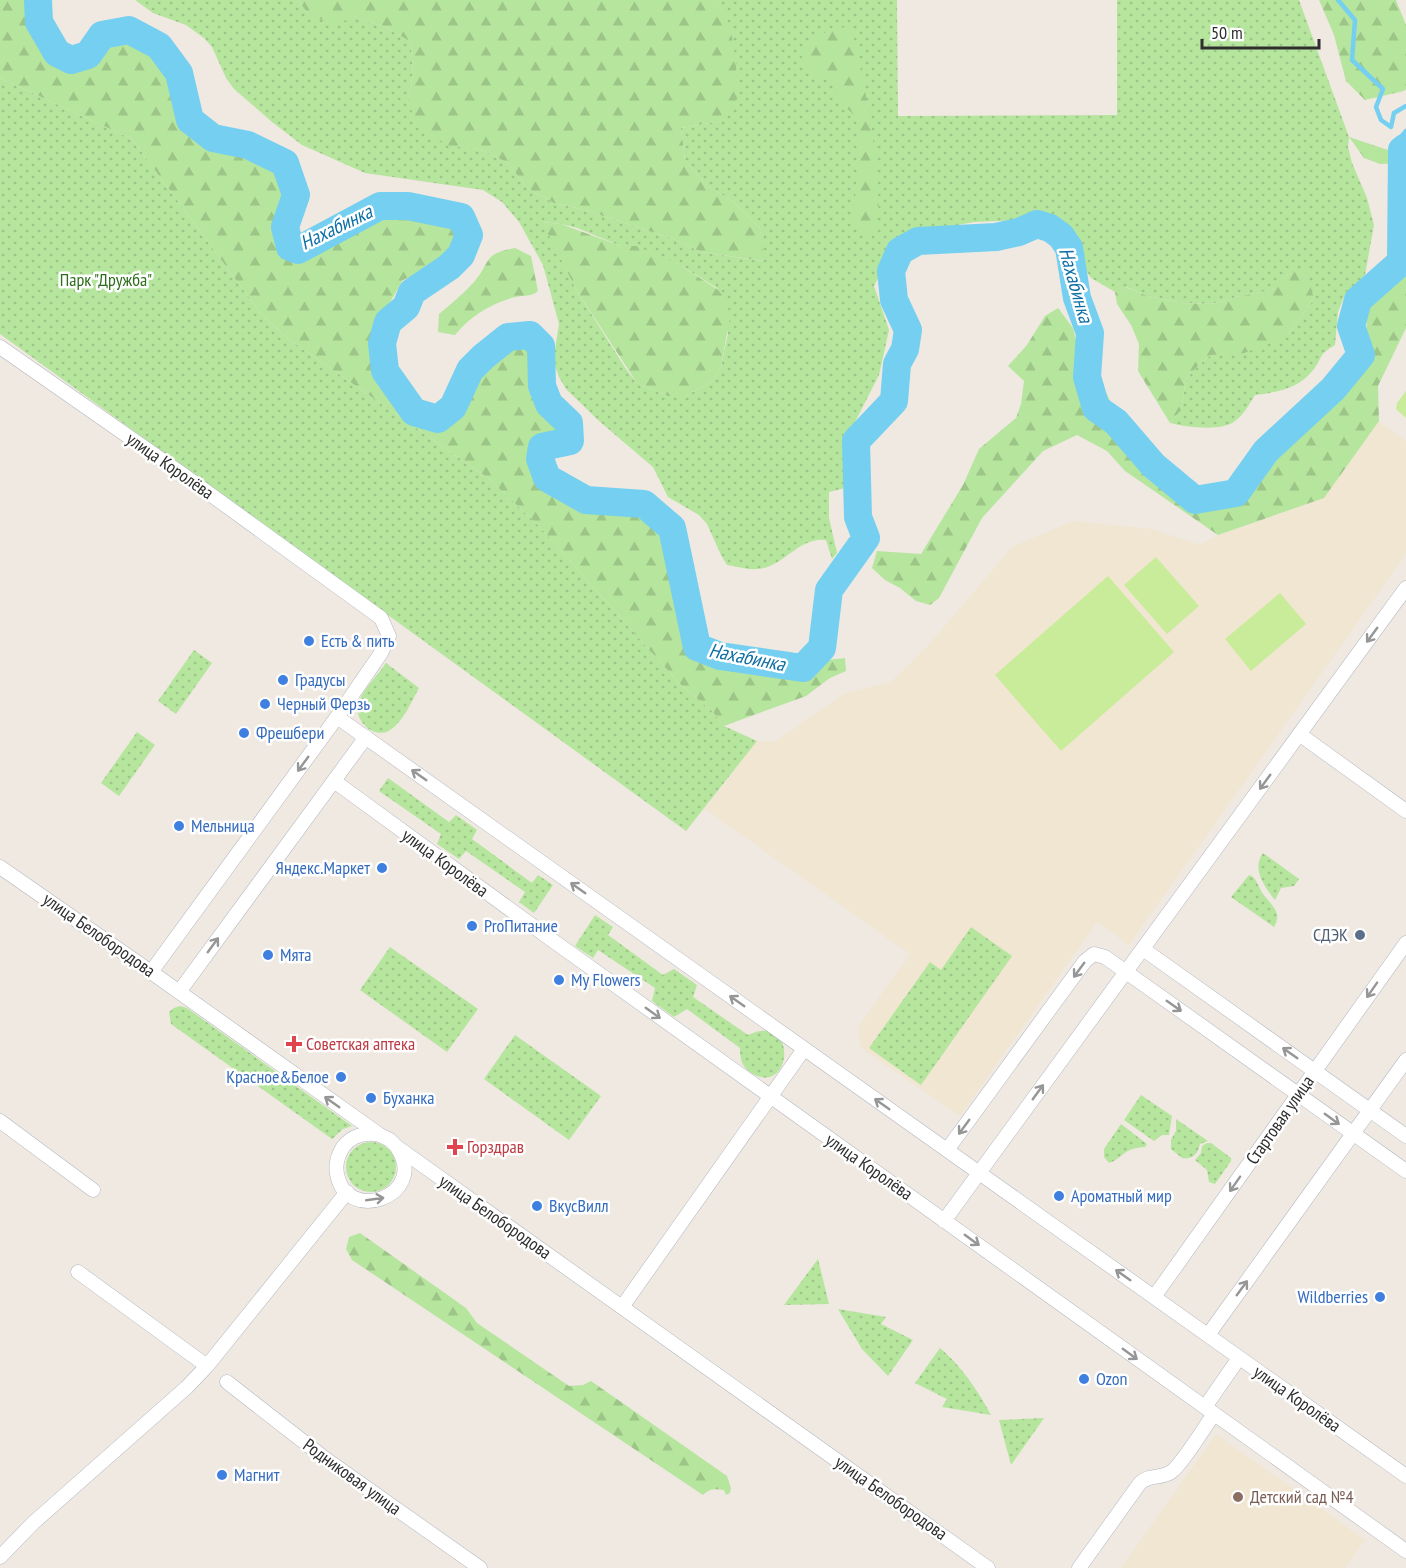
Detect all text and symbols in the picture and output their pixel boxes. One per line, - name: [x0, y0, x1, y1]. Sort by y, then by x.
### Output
- scale bar: [1202, 12, 1319, 50]
- text: 50 m: [1211, 21, 1243, 44]
- water label: Нахабинка: [296, 198, 377, 256]
- water label: Нахабинка: [1053, 244, 1099, 326]
- park label: Парк "Дружба": [60, 268, 152, 291]
- street label: улица Королёва: [122, 427, 218, 504]
- one-way arrow: [1365, 627, 1378, 643]
- place label: Есть & пить: [321, 629, 395, 652]
- marker: Есть & пить: [302, 634, 316, 648]
- water label: Нахабинка: [707, 637, 788, 677]
- place label: Градусы: [295, 668, 346, 691]
- marker: Градусы: [276, 673, 290, 687]
- place label: Черный Ферзь: [277, 692, 370, 715]
- marker: Черный Ферзь: [258, 697, 272, 711]
- place label: Фрешбери: [256, 721, 324, 744]
- marker: Фрешбери: [237, 726, 251, 740]
- one-way arrow: [297, 756, 309, 772]
- one-way arrow: [411, 769, 428, 781]
- one-way arrow: [1258, 773, 1271, 789]
- place label: Мельница: [191, 814, 255, 837]
- marker: Мельница: [172, 819, 186, 833]
- street label: улица Королёва: [398, 824, 493, 902]
- place label: Яндекс.Маркет: [276, 856, 370, 879]
- marker: Яндекс.Маркет: [375, 861, 389, 875]
- one-way arrow: [570, 882, 586, 894]
- street label: улица Белобородова: [39, 887, 160, 982]
- place label: ProПитание: [484, 914, 558, 937]
- marker: ProПитание: [465, 919, 479, 933]
- place label: СДЭК: [1313, 923, 1348, 946]
- marker: СДЭК: [1353, 928, 1367, 942]
- one-way arrow: [207, 937, 220, 953]
- place label: Мята: [280, 943, 311, 966]
- marker: Мята: [261, 948, 275, 962]
- one-way arrow: [1073, 961, 1085, 977]
- place label: My Flowers: [571, 968, 641, 991]
- marker: My Flowers: [552, 973, 566, 987]
- one-way arrow: [1366, 982, 1378, 998]
- one-way arrow: [729, 995, 745, 1007]
- one-way arrow: [1165, 999, 1181, 1012]
- one-way arrow: [644, 1007, 661, 1019]
- place label: Советская аптека: [306, 1032, 415, 1055]
- marker: Советская аптека: [287, 1037, 301, 1051]
- one-way arrow: [1282, 1047, 1298, 1059]
- place label: Красное&Белое: [226, 1065, 329, 1088]
- marker: Красное&Белое: [334, 1070, 348, 1084]
- street label: Стартовая улица: [1241, 1071, 1319, 1169]
- one-way arrow: [1032, 1084, 1045, 1100]
- place label: Буханка: [383, 1086, 434, 1109]
- marker: Буханка: [364, 1091, 378, 1105]
- one-way arrow: [325, 1096, 341, 1108]
- one-way arrow: [875, 1098, 891, 1110]
- one-way arrow: [1324, 1113, 1340, 1125]
- one-way arrow: [958, 1119, 970, 1135]
- street label: улица Королёва: [821, 1128, 917, 1205]
- place label: Горздрав: [467, 1135, 524, 1158]
- marker: Горздрав: [448, 1140, 462, 1154]
- street label: улица Белобородова: [435, 1169, 556, 1264]
- one-way arrow: [1229, 1175, 1241, 1191]
- place label: Ароматный мир: [1071, 1184, 1172, 1207]
- marker: Ароматный мир: [1052, 1189, 1066, 1203]
- one-way arrow: [365, 1194, 384, 1205]
- place label: ВкусВилл: [549, 1194, 609, 1217]
- marker: ВкусВилл: [530, 1199, 544, 1213]
- one-way arrow: [963, 1234, 979, 1246]
- one-way arrow: [1115, 1269, 1131, 1281]
- one-way arrow: [1236, 1280, 1248, 1296]
- place label: Wildberries: [1297, 1285, 1368, 1308]
- marker: Wildberries: [1373, 1290, 1387, 1304]
- one-way arrow: [1122, 1348, 1138, 1360]
- street label: улица Королёва: [1249, 1360, 1345, 1437]
- place label: Ozon: [1096, 1367, 1128, 1390]
- marker: Ozon: [1077, 1372, 1091, 1386]
- street label: Родниковая улица: [299, 1433, 406, 1520]
- street label: улица Белобородова: [831, 1450, 952, 1545]
- place label: Магнит: [234, 1463, 280, 1486]
- marker: Магнит: [215, 1468, 229, 1482]
- place label: Детский сад №4: [1250, 1485, 1354, 1508]
- marker: Детский сад №4: [1231, 1490, 1245, 1504]

